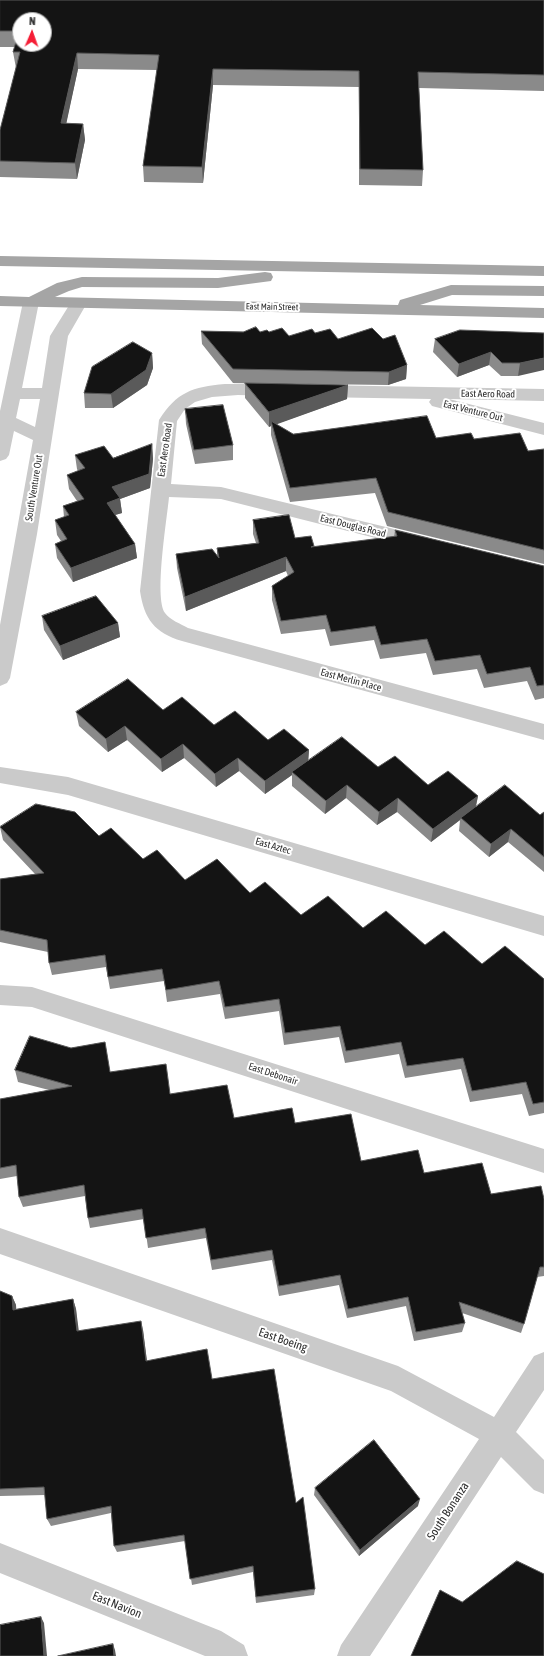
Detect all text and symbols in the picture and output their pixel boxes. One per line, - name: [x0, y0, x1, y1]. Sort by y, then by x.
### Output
- north arrow: [12, 12, 52, 52]
- text: N: [29, 15, 36, 27]
- street label: East Main Street: [246, 301, 298, 313]
- street label: East Aero Road: [461, 388, 515, 400]
- street label: East Venture Out: [442, 398, 504, 424]
- street label: East Aero Road: [155, 422, 175, 478]
- street label: South Venture Out: [23, 454, 45, 522]
- street label: East Douglas Road: [319, 512, 387, 540]
- street label: East Merlin Place: [319, 666, 383, 694]
- street label: East Aztec: [254, 835, 292, 857]
- street label: East Debonair: [247, 1060, 299, 1088]
- street label: East Boeing: [257, 1325, 309, 1355]
- street label: South Bonanza: [424, 1479, 472, 1543]
- street label: East Navion: [90, 1589, 144, 1621]

